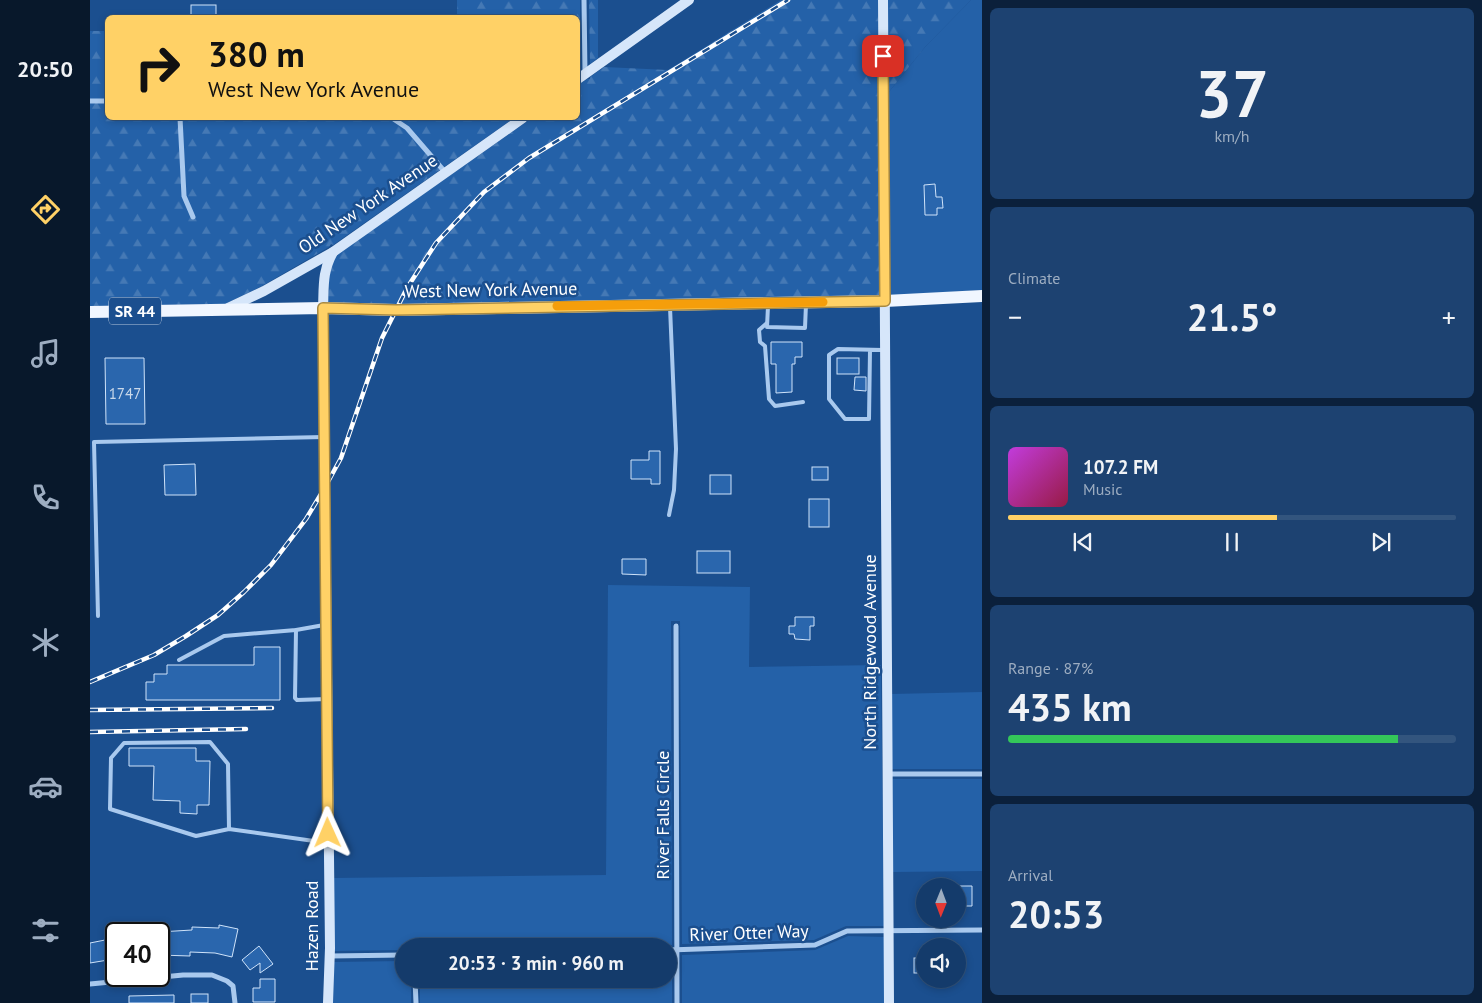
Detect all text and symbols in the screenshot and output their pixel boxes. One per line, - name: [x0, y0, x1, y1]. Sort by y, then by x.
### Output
- text: 380 m: [208, 31, 305, 77]
- icon: right: [125, 35, 190, 100]
- pin: [862, 35, 904, 77]
- icon: arrive: [869, 42, 897, 70]
- text: 37: [1195, 51, 1269, 135]
- text: 20:50: [17, 55, 73, 83]
- text: West New York Avenue: [208, 75, 419, 103]
- text: km/h: [1214, 126, 1250, 146]
- street label: Old New York Avenue: [294, 148, 442, 259]
- icon: directions: [28, 192, 63, 227]
- text: Climate: [1008, 268, 1060, 288]
- street label: West New York Avenue: [404, 276, 578, 303]
- text: 21.5°: [1187, 292, 1277, 341]
- road number: SR 44: [109, 298, 161, 324]
- text: −: [1008, 298, 1022, 335]
- text: +: [1442, 298, 1456, 335]
- icon: music: [28, 336, 63, 371]
- house number: 1747: [109, 384, 141, 403]
- text: 107.2 FM: [1083, 455, 1158, 479]
- text: Music: [1083, 479, 1123, 499]
- icon: phone: [28, 480, 63, 515]
- icon: previous: [1069, 528, 1097, 556]
- icon: pause: [1218, 528, 1246, 556]
- icon: next: [1367, 528, 1395, 556]
- street label: North Ridgewood Avenue: [858, 554, 881, 750]
- icon: climate: [28, 625, 63, 660]
- text: Range · 87%: [1008, 658, 1093, 678]
- text: 435 km: [1008, 682, 1132, 731]
- street label: River Falls Circle: [651, 751, 674, 879]
- icon: car: [28, 769, 63, 804]
- position arrow: [301, 806, 353, 858]
- text: Arrival: [1008, 865, 1053, 885]
- north arrow: [916, 878, 966, 928]
- map controls: [916, 878, 966, 988]
- street label: Hazen Road: [300, 881, 323, 971]
- text: 20:53: [1008, 889, 1104, 938]
- icon: filters: [28, 913, 63, 948]
- street label: River Otter Way: [689, 919, 810, 946]
- speed limit sign: 40: [105, 922, 170, 987]
- button: sound: [916, 938, 966, 988]
- text: 20:53 · 3 min · 960 m: [448, 951, 624, 975]

